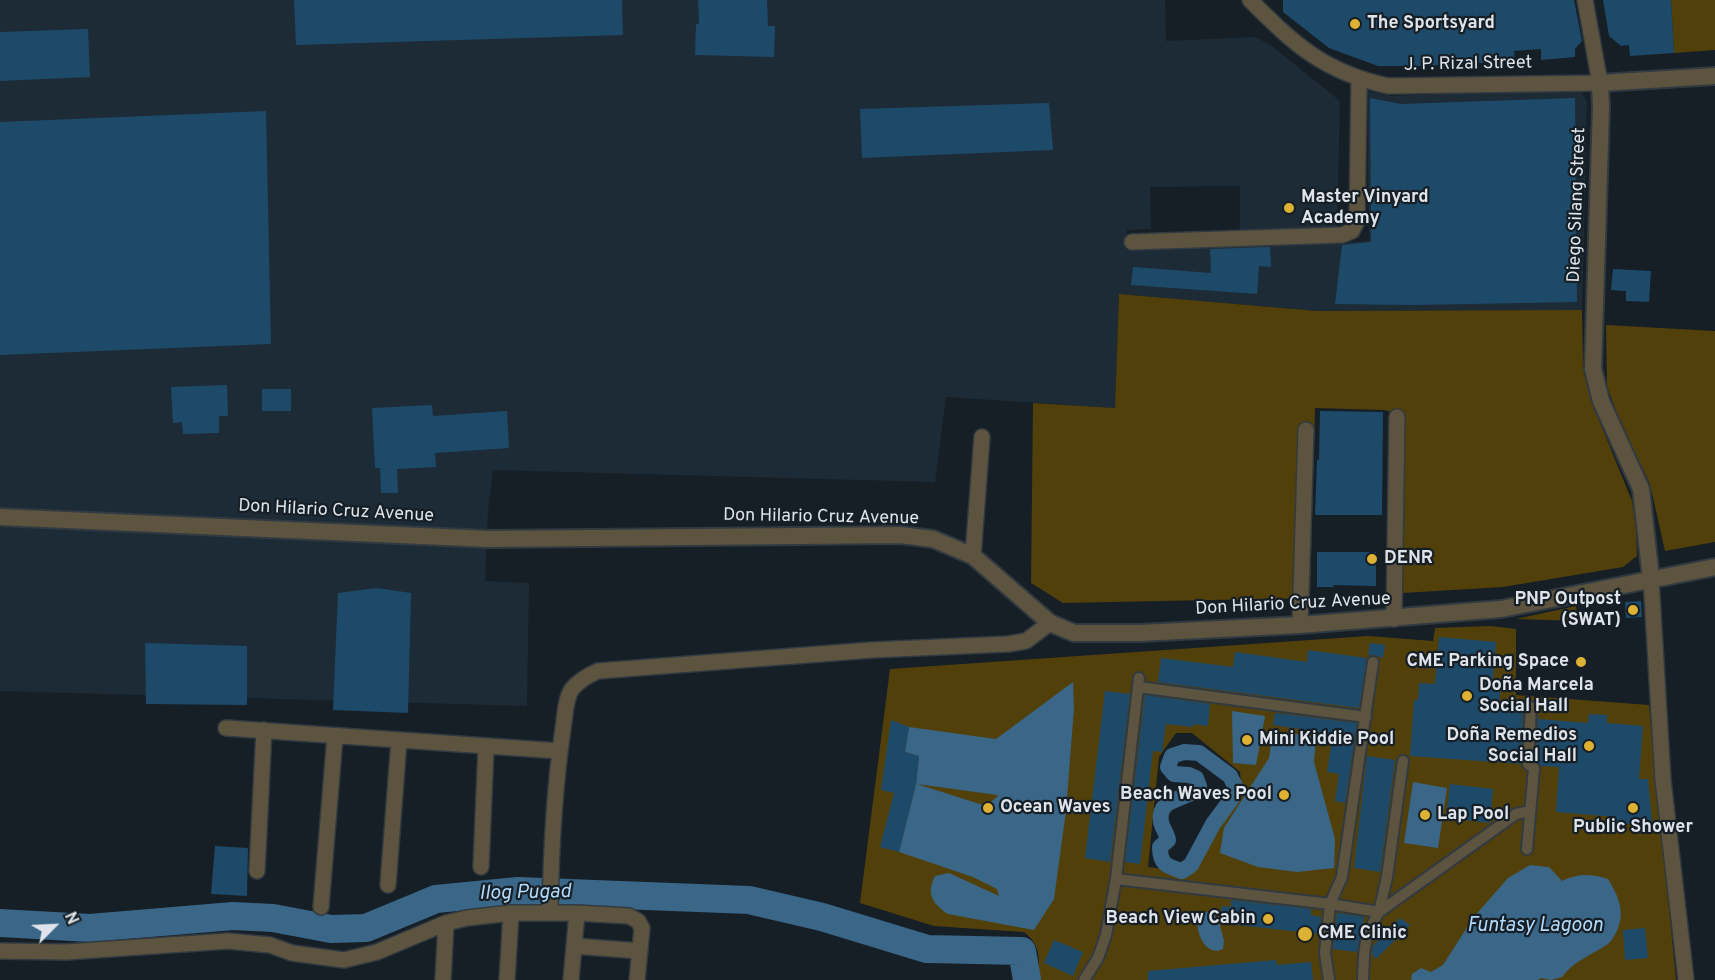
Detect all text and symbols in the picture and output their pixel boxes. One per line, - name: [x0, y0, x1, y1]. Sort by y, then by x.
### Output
- place label: The Sportsyard: [1367, 13, 1495, 35]
- marker: The Sportsyard: [1348, 17, 1362, 31]
- street label: J. P. Rizal Street: [1404, 53, 1532, 77]
- street label: Diego Silang Street: [1564, 127, 1592, 283]
- place label: Master Vinyard Academy: [1301, 187, 1429, 230]
- marker: Master Vinyard Academy: [1282, 201, 1296, 215]
- street label: Don Hilario Cruz Avenue: [238, 496, 434, 528]
- street label: Don Hilario Cruz Avenue: [723, 505, 919, 531]
- place label: DENR: [1384, 548, 1433, 570]
- marker: DENR: [1365, 552, 1379, 566]
- street label: Don Hilario Cruz Avenue: [1195, 589, 1391, 621]
- place label: PNP Outpost (SWAT): [1514, 589, 1621, 632]
- marker: PNP Outpost (SWAT): [1626, 603, 1640, 617]
- place label: CME Parking Space: [1407, 651, 1569, 673]
- marker: CME Parking Space: [1574, 655, 1588, 669]
- place label: Doña Marcela Social Hall: [1479, 675, 1594, 718]
- marker: Doña Marcela Social Hall: [1460, 689, 1474, 703]
- place label: Doña Remedios Social Hall: [1447, 725, 1577, 768]
- place label: Mini Kiddie Pool: [1259, 729, 1394, 751]
- marker: Mini Kiddie Pool: [1240, 733, 1254, 747]
- marker: Doña Remedios Social Hall: [1582, 739, 1596, 753]
- place label: Beach Waves Pool: [1120, 784, 1272, 806]
- marker: Beach Waves Pool: [1277, 788, 1291, 802]
- place label: Ocean Waves: [1000, 797, 1111, 819]
- marker: Ocean Waves: [981, 801, 995, 815]
- marker: Public Shower: [1626, 801, 1640, 815]
- place label: Lap Pool: [1437, 804, 1509, 826]
- marker: Lap Pool: [1418, 808, 1432, 822]
- place label: Public Shower: [1573, 817, 1693, 839]
- water label: Ilog Pugad: [479, 881, 571, 907]
- north arrow: [24, 896, 84, 956]
- place label: Beach View Cabin: [1106, 908, 1256, 930]
- text: N: [59, 909, 82, 928]
- marker: Beach View Cabin: [1261, 912, 1275, 926]
- water label: Funtasy Lagoon: [1467, 915, 1603, 939]
- place label: CME Clinic: [1318, 923, 1407, 945]
- marker: CME Clinic: [1296, 925, 1314, 943]

